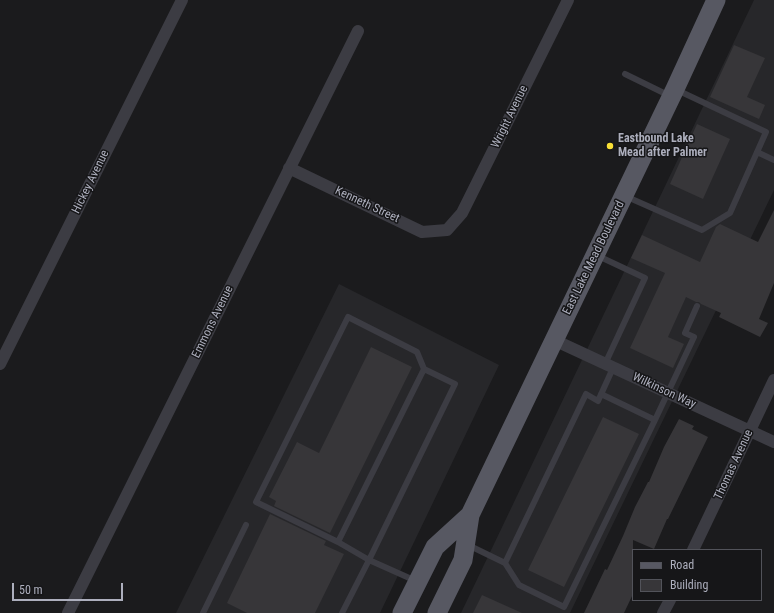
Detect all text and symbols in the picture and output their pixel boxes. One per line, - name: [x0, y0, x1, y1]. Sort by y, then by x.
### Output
- street label: Wright Avenue: [489, 83, 531, 151]
- place label: Eastbound Lake Mead after Palmer: [618, 132, 707, 160]
- marker: Eastbound Lake Mead after Palmer: [605, 141, 615, 151]
- street label: Hickey Avenue: [69, 148, 113, 216]
- street label: Kenneth Street: [332, 184, 402, 226]
- street label: East Lake Mead Boulevard: [560, 199, 628, 317]
- street label: Emmons Avenue: [189, 284, 237, 360]
- street label: Wilkinson Way: [630, 370, 698, 412]
- street label: Thomas Avenue: [711, 428, 757, 502]
- legend: [632, 549, 762, 601]
- text: Road: [670, 558, 694, 572]
- scale bar: [14, 575, 125, 601]
- text: Building: [670, 578, 708, 592]
- text: 50 m: [19, 583, 43, 597]

